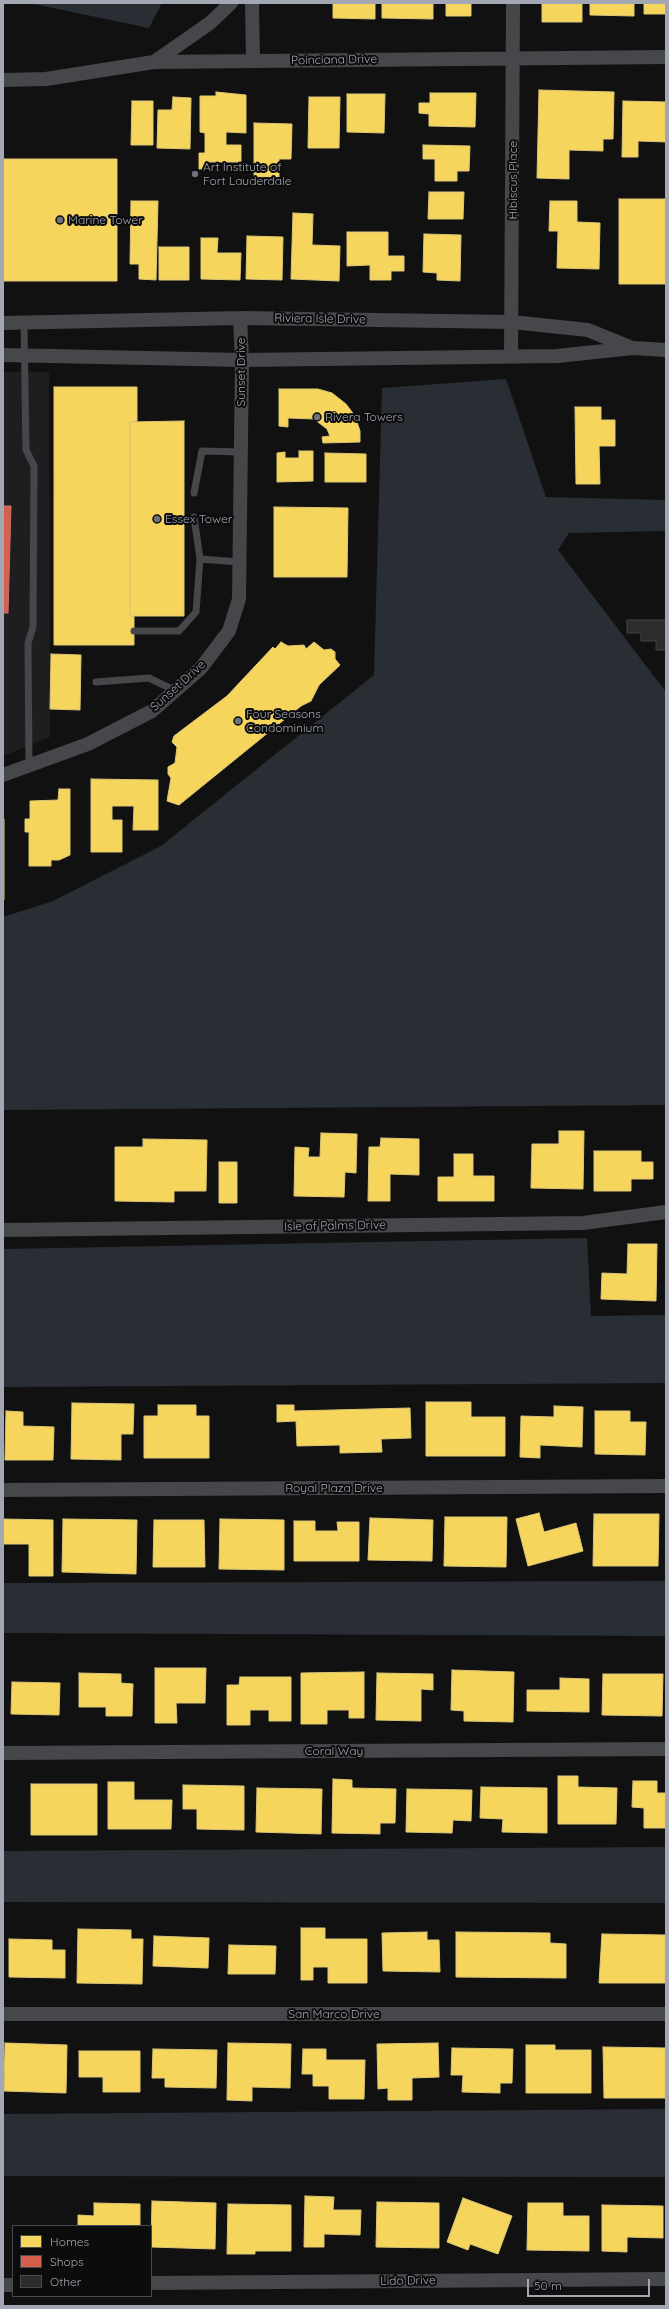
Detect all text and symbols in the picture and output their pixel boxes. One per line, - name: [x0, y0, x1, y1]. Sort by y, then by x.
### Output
- street label: Poinciana Drive: [291, 52, 377, 68]
- street label: Hibiscus Place: [506, 141, 520, 219]
- place label: Art Institute of Fort Lauderdale: [203, 160, 292, 188]
- marker: Art Institute of Fort Lauderdale: [190, 169, 200, 179]
- place label: Marine Tower: [68, 213, 143, 227]
- marker: Marine Tower: [55, 215, 65, 225]
- street label: Riviera Isle Drive: [274, 311, 366, 327]
- street label: Sunset Drive: [234, 337, 248, 407]
- place label: Rivera Towers: [325, 410, 403, 424]
- marker: Rivera Towers: [312, 412, 322, 422]
- place label: Essex Tower: [165, 512, 232, 526]
- marker: Essex Tower: [152, 514, 162, 524]
- street label: Sunset Drive: [147, 658, 209, 714]
- place label: Four Seasons Condominium: [246, 707, 323, 735]
- marker: Four Seasons Condominium: [233, 716, 243, 726]
- street label: Isle of Palms Drive: [284, 1218, 386, 1234]
- street label: Royal Plaza Drive: [285, 1481, 383, 1495]
- street label: Coral Way: [305, 1744, 363, 1758]
- street label: San Marco Drive: [288, 2007, 380, 2021]
- legend: [12, 2225, 152, 2297]
- text: Homes: [50, 2234, 89, 2249]
- text: Shops: [50, 2254, 84, 2269]
- scale bar: [529, 2271, 652, 2297]
- street label: Lido Drive: [380, 2273, 436, 2289]
- text: Other: [50, 2274, 81, 2289]
- text: 50 m: [534, 2278, 562, 2293]

